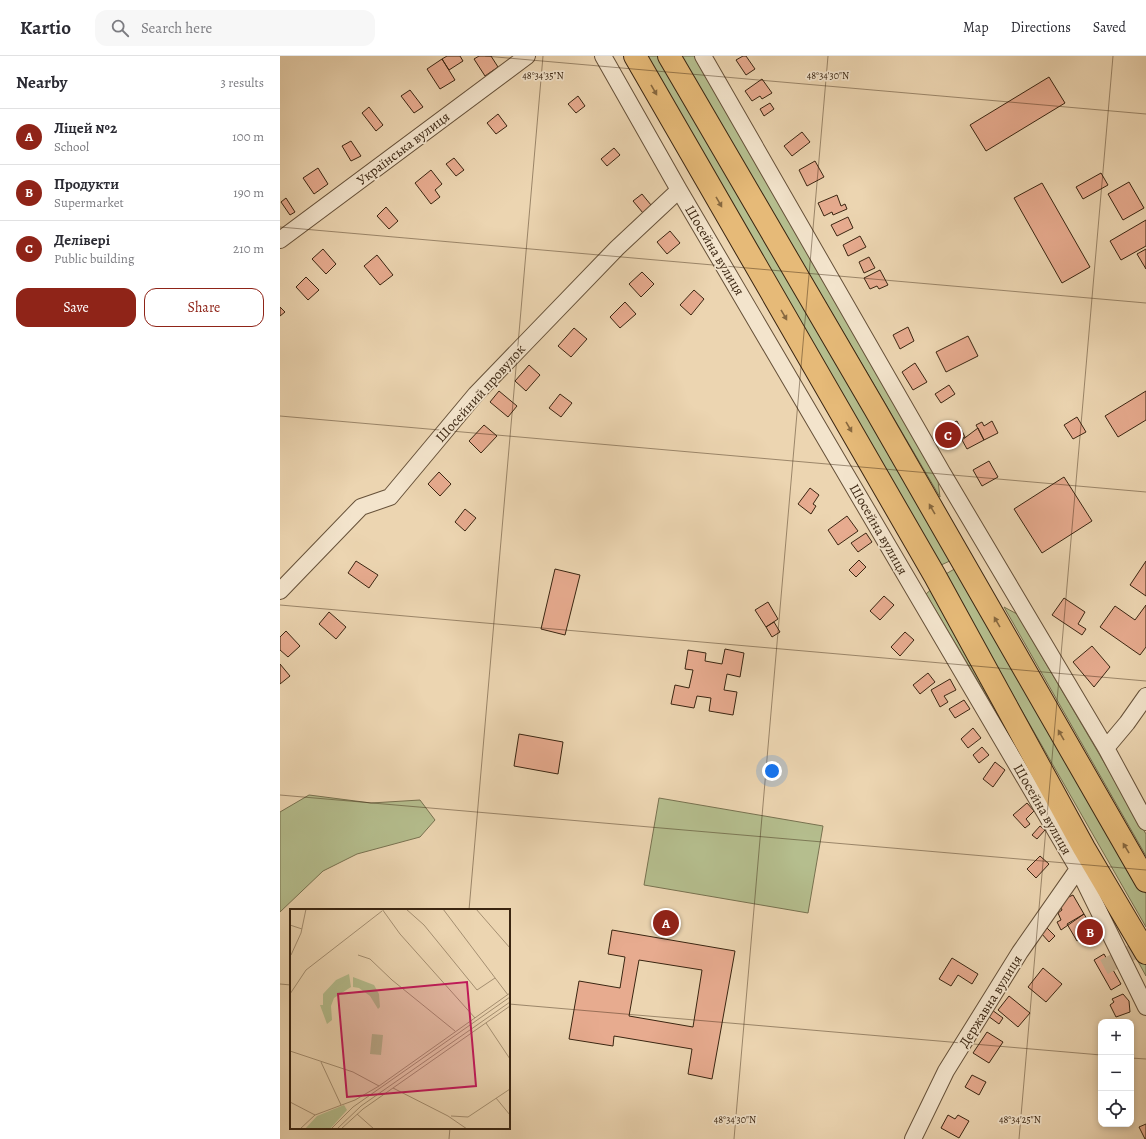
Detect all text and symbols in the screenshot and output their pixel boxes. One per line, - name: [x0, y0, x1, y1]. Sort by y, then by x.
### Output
- search box: [95, 10, 375, 46]
- text: Kartio: [20, 15, 71, 41]
- icon: search: [109, 17, 131, 39]
- text: Search here: [141, 18, 212, 38]
- text: Map: [963, 18, 989, 37]
- text: Directions: [1011, 18, 1071, 37]
- text: Saved: [1093, 18, 1126, 37]
- text: 48°34'35"N: [522, 69, 564, 82]
- text: 48°34'30"N: [807, 69, 849, 82]
- text: Nearby: [16, 71, 67, 94]
- text: 3 results: [220, 74, 264, 91]
- one-way arrow: [651, 84, 658, 96]
- street label: Українська вулиця: [353, 107, 454, 190]
- text: Ліцей №2: [54, 118, 117, 138]
- text: A: [25, 128, 33, 145]
- text: 100 m: [232, 128, 264, 145]
- text: School: [54, 138, 89, 155]
- text: Продукти: [54, 174, 119, 194]
- text: B: [25, 184, 33, 201]
- text: 190 m: [233, 184, 264, 201]
- text: Supermarket: [54, 194, 124, 211]
- one-way arrow: [716, 196, 723, 208]
- street label: Шосейна вулиця: [680, 202, 749, 299]
- text: Делівері: [54, 230, 110, 250]
- text: C: [25, 240, 33, 257]
- text: 210 m: [233, 240, 264, 257]
- text: Public building: [54, 250, 134, 267]
- button: Save: [16, 288, 136, 327]
- button: Share: [144, 288, 264, 327]
- one-way arrow: [781, 309, 788, 321]
- street label: Шосейний провулок: [431, 340, 530, 447]
- pin: C: [935, 420, 961, 450]
- one-way arrow: [846, 422, 853, 433]
- street label: Шосейна вулиця: [845, 480, 912, 578]
- one-way arrow: [929, 503, 936, 515]
- one-way arrow: [993, 616, 1000, 628]
- one-way arrow: [1058, 729, 1065, 741]
- street label: Шосейна вулиця: [1009, 760, 1076, 858]
- your location: [762, 761, 782, 781]
- one-way arrow: [1123, 842, 1130, 854]
- pin: A: [653, 908, 679, 938]
- inset map: [290, 909, 510, 1129]
- pin: B: [1077, 917, 1103, 947]
- street label: Державна вулиця: [954, 951, 1027, 1051]
- map controls: [1098, 1019, 1134, 1127]
- button: +: [1098, 1019, 1134, 1055]
- button: −: [1098, 1055, 1134, 1091]
- button: locate: [1098, 1091, 1134, 1127]
- text: 48°34'30"N: [714, 1113, 756, 1126]
- text: 48°34'25"N: [999, 1113, 1041, 1126]

